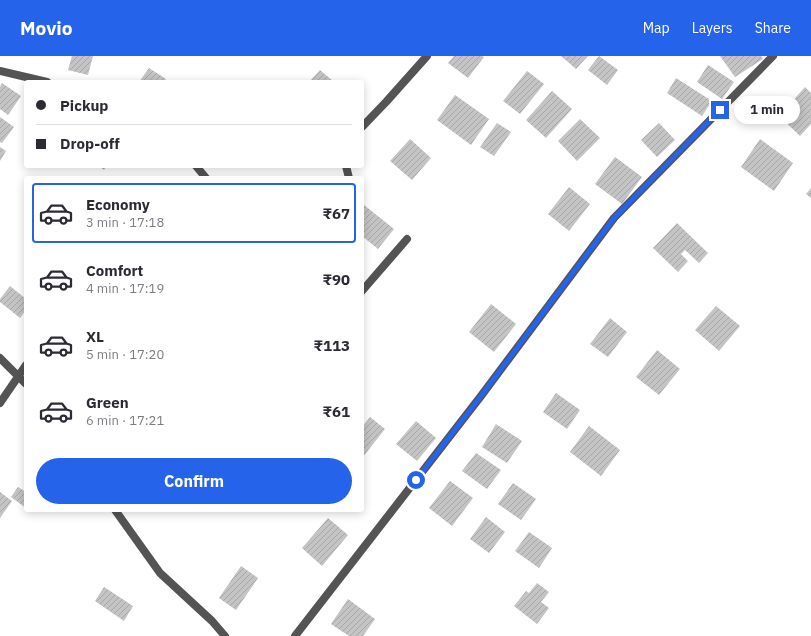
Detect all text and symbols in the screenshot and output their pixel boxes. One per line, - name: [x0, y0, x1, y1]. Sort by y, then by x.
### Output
- text: Movio: [20, 16, 73, 40]
- text: Map: [643, 19, 670, 37]
- text: Layers: [692, 19, 733, 37]
- text: Share: [755, 19, 791, 37]
- text: Pickup: [60, 96, 108, 115]
- callout: 1 min: [734, 96, 800, 124]
- route end: [711, 101, 729, 119]
- text: 1 min: [750, 101, 784, 118]
- text: Drop-off: [60, 134, 120, 153]
- icon: car: [38, 195, 74, 231]
- text: Economy: [86, 195, 150, 214]
- text: ₹67: [323, 204, 350, 223]
- text: 3 min · 17:18: [86, 214, 164, 231]
- icon: car: [38, 261, 74, 297]
- text: Comfort: [86, 261, 143, 280]
- text: ₹90: [323, 270, 350, 289]
- text: 4 min · 17:19: [86, 280, 164, 297]
- icon: car: [38, 327, 74, 363]
- text: XL: [86, 327, 104, 346]
- text: ₹113: [314, 336, 350, 355]
- text: 5 min · 17:20: [86, 346, 164, 363]
- icon: car: [38, 393, 74, 429]
- text: Green: [86, 393, 129, 412]
- text: ₹61: [323, 402, 350, 421]
- text: 6 min · 17:21: [86, 412, 164, 429]
- button: Confirm: [36, 458, 352, 504]
- route start: [407, 471, 425, 489]

